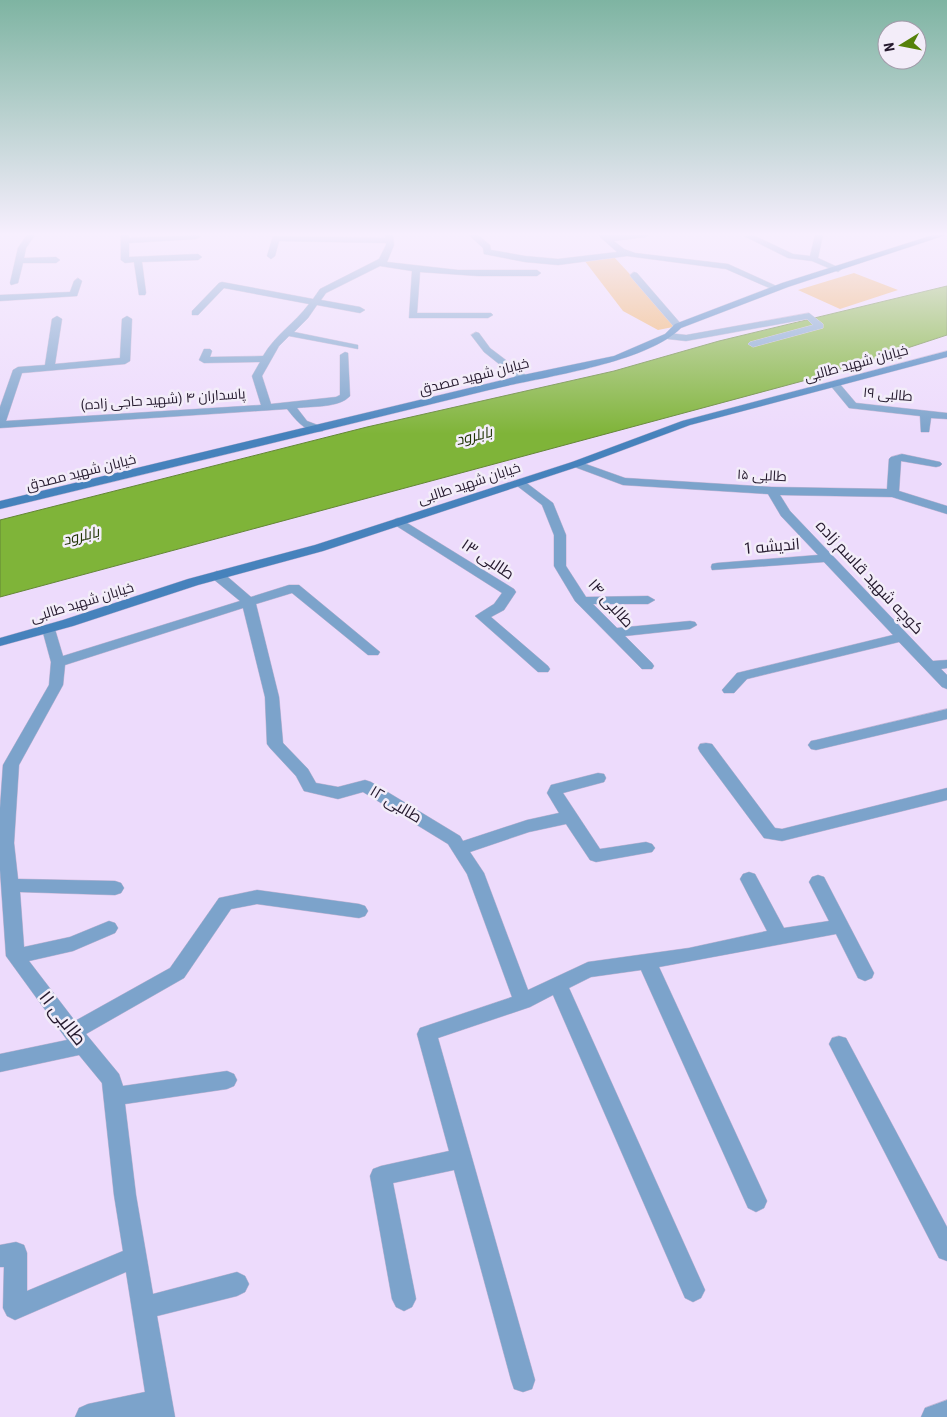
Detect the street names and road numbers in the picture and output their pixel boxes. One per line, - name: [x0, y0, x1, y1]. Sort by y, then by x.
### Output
- street label: خیابان شهید طالبی: [802, 341, 910, 385]
- street label: خیابان شهید مصدق: [417, 355, 531, 398]
- street label: طالبی ۱۹: [863, 384, 913, 404]
- street label: پاسداران ۴ (شهید حاجی زاده): [80, 385, 246, 415]
- street label: خیابان شهید مصدق: [24, 451, 138, 494]
- street label: خیابان شهید طالبی: [416, 459, 522, 507]
- street label: طالبی ۱۵: [737, 466, 787, 484]
- street label: کوچه شهید قاسم زاده: [811, 516, 928, 639]
- street label: اندیشه 1: [743, 534, 801, 558]
- street label: طالبی ۱۳: [458, 535, 518, 584]
- street label: طالبی ۱۴: [583, 575, 638, 632]
- street label: خیابان شهید طالبی: [29, 579, 135, 625]
- street label: طالبی ۱۲: [366, 781, 425, 828]
- street label: طالبی ۱۱: [34, 986, 92, 1050]

